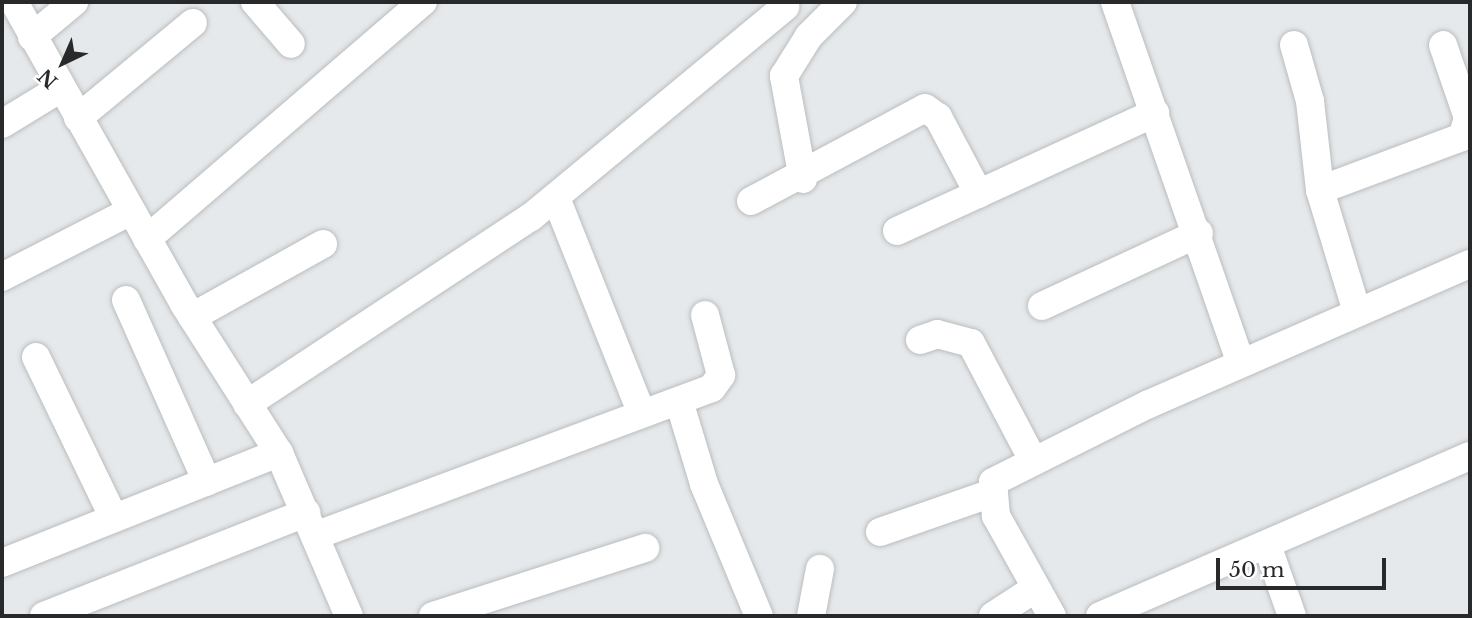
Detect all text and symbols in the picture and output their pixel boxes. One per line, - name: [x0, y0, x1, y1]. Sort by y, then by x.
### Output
- north arrow: [28, 28, 98, 98]
- text: N: [34, 64, 62, 93]
- scale bar: [1220, 544, 1390, 588]
- text: 50 m: [1229, 557, 1284, 583]

